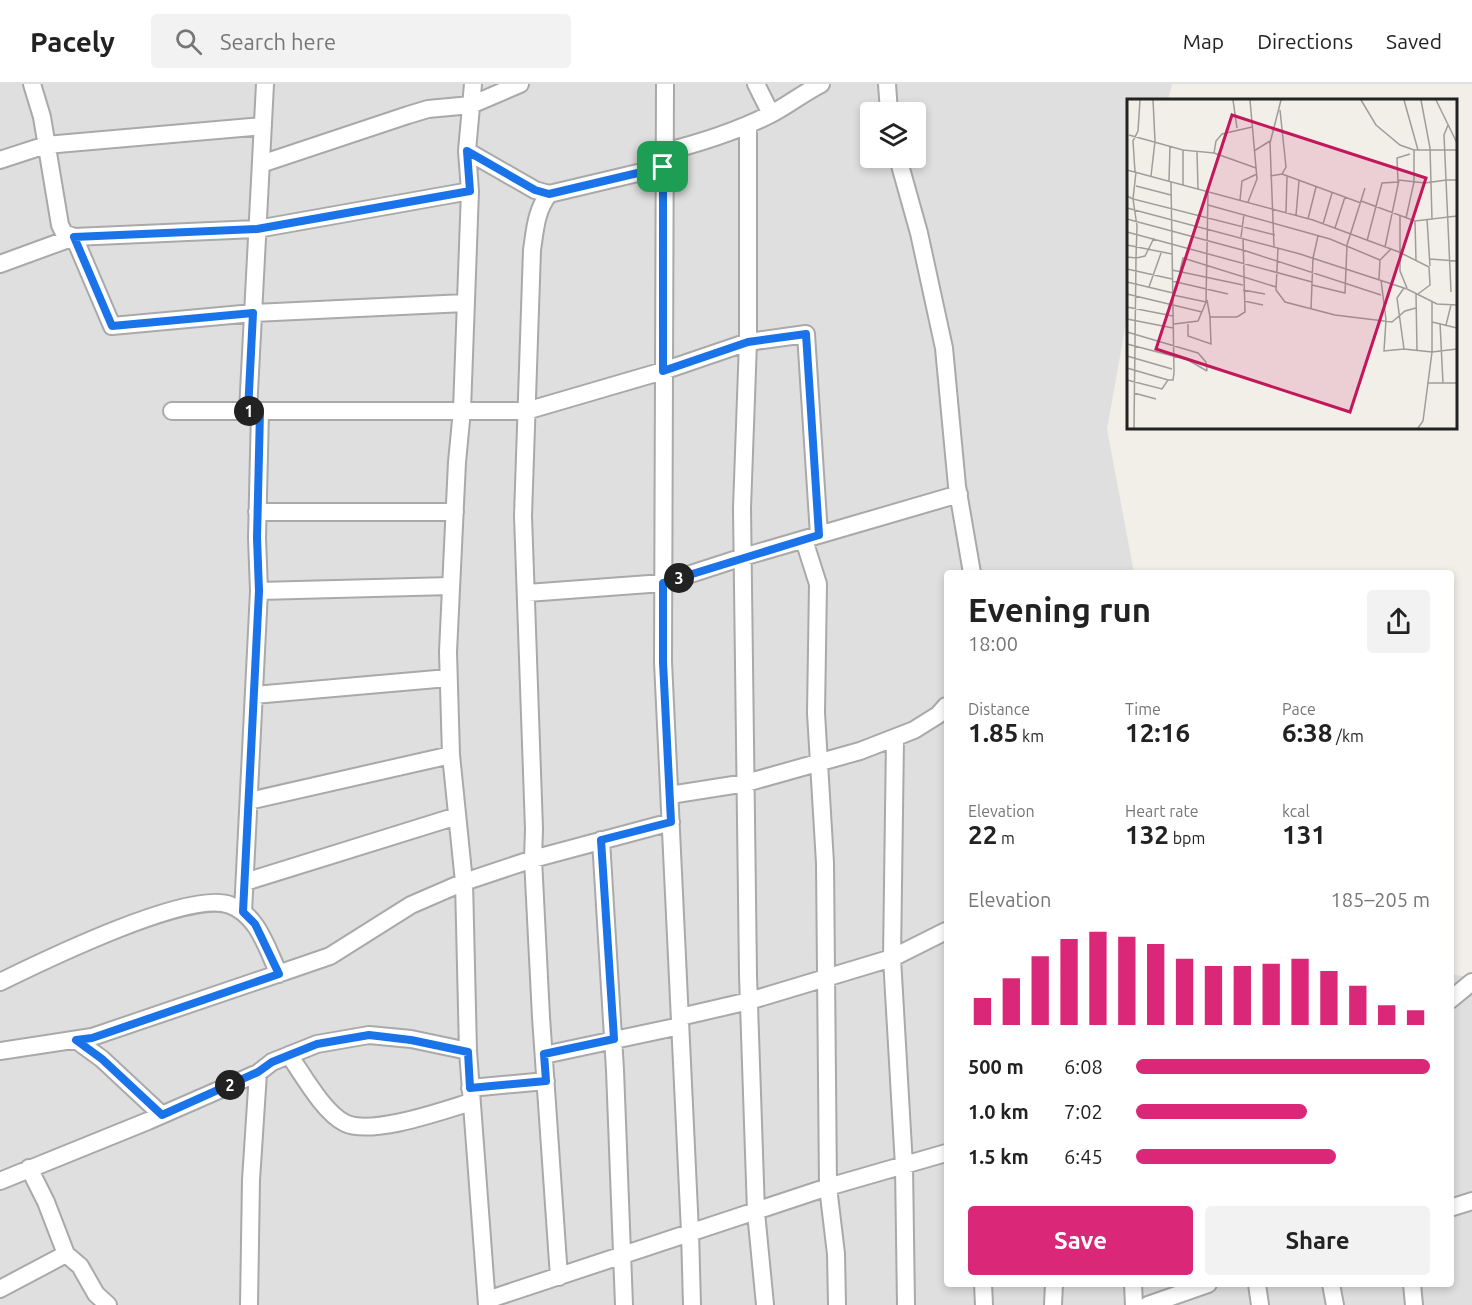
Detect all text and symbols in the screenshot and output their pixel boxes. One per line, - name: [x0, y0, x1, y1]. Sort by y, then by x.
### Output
- search box: [151, 14, 571, 68]
- icon: search: [172, 25, 205, 58]
- text: Pacely: [30, 26, 115, 57]
- text: Search here: [220, 29, 336, 54]
- text: Map: [1183, 29, 1224, 53]
- text: Directions: [1257, 29, 1353, 53]
- text: Saved: [1386, 29, 1442, 53]
- inset map: [1127, 99, 1457, 429]
- map controls: [860, 102, 926, 168]
- button: layers: [860, 102, 926, 168]
- pin: [637, 141, 688, 192]
- icon: arrive: [646, 150, 679, 183]
- pin: 1: [234, 396, 264, 426]
- text: 1: [244, 402, 254, 420]
- pin: 3: [664, 563, 694, 593]
- text: 3: [674, 569, 684, 587]
- button: share: [1367, 590, 1430, 653]
- text: Evening run: [968, 591, 1151, 628]
- text: 18:00: [968, 632, 1018, 655]
- text: Distance: [968, 700, 1030, 718]
- text: Time: [1125, 700, 1161, 718]
- text: Pace: [1282, 700, 1316, 718]
- text: 1.85: [968, 718, 1018, 747]
- text: 12:16: [1125, 718, 1190, 747]
- text: 6:38: [1282, 718, 1332, 747]
- text: km: [1018, 727, 1044, 745]
- text: /km: [1332, 727, 1364, 745]
- text: Elevation: [968, 802, 1035, 820]
- text: Heart rate: [1125, 802, 1199, 820]
- text: kcal: [1282, 802, 1310, 820]
- text: 22: [968, 820, 997, 849]
- text: 132: [1125, 820, 1169, 849]
- text: 131: [1282, 820, 1326, 849]
- text: m: [997, 829, 1015, 847]
- text: bpm: [1169, 829, 1205, 847]
- text: Elevation: [968, 888, 1051, 911]
- text: 185–205 m: [1331, 888, 1430, 911]
- text: 500 m: [968, 1055, 1024, 1078]
- text: 6:08: [1064, 1055, 1103, 1078]
- pin: 2: [215, 1070, 245, 1100]
- text: 2: [225, 1076, 235, 1094]
- text: 1.0 km: [968, 1100, 1029, 1123]
- text: 7:02: [1064, 1100, 1103, 1123]
- text: 1.5 km: [968, 1145, 1029, 1168]
- text: 6:45: [1064, 1145, 1103, 1168]
- button: Save: [968, 1206, 1193, 1275]
- button: Share: [1205, 1206, 1430, 1275]

